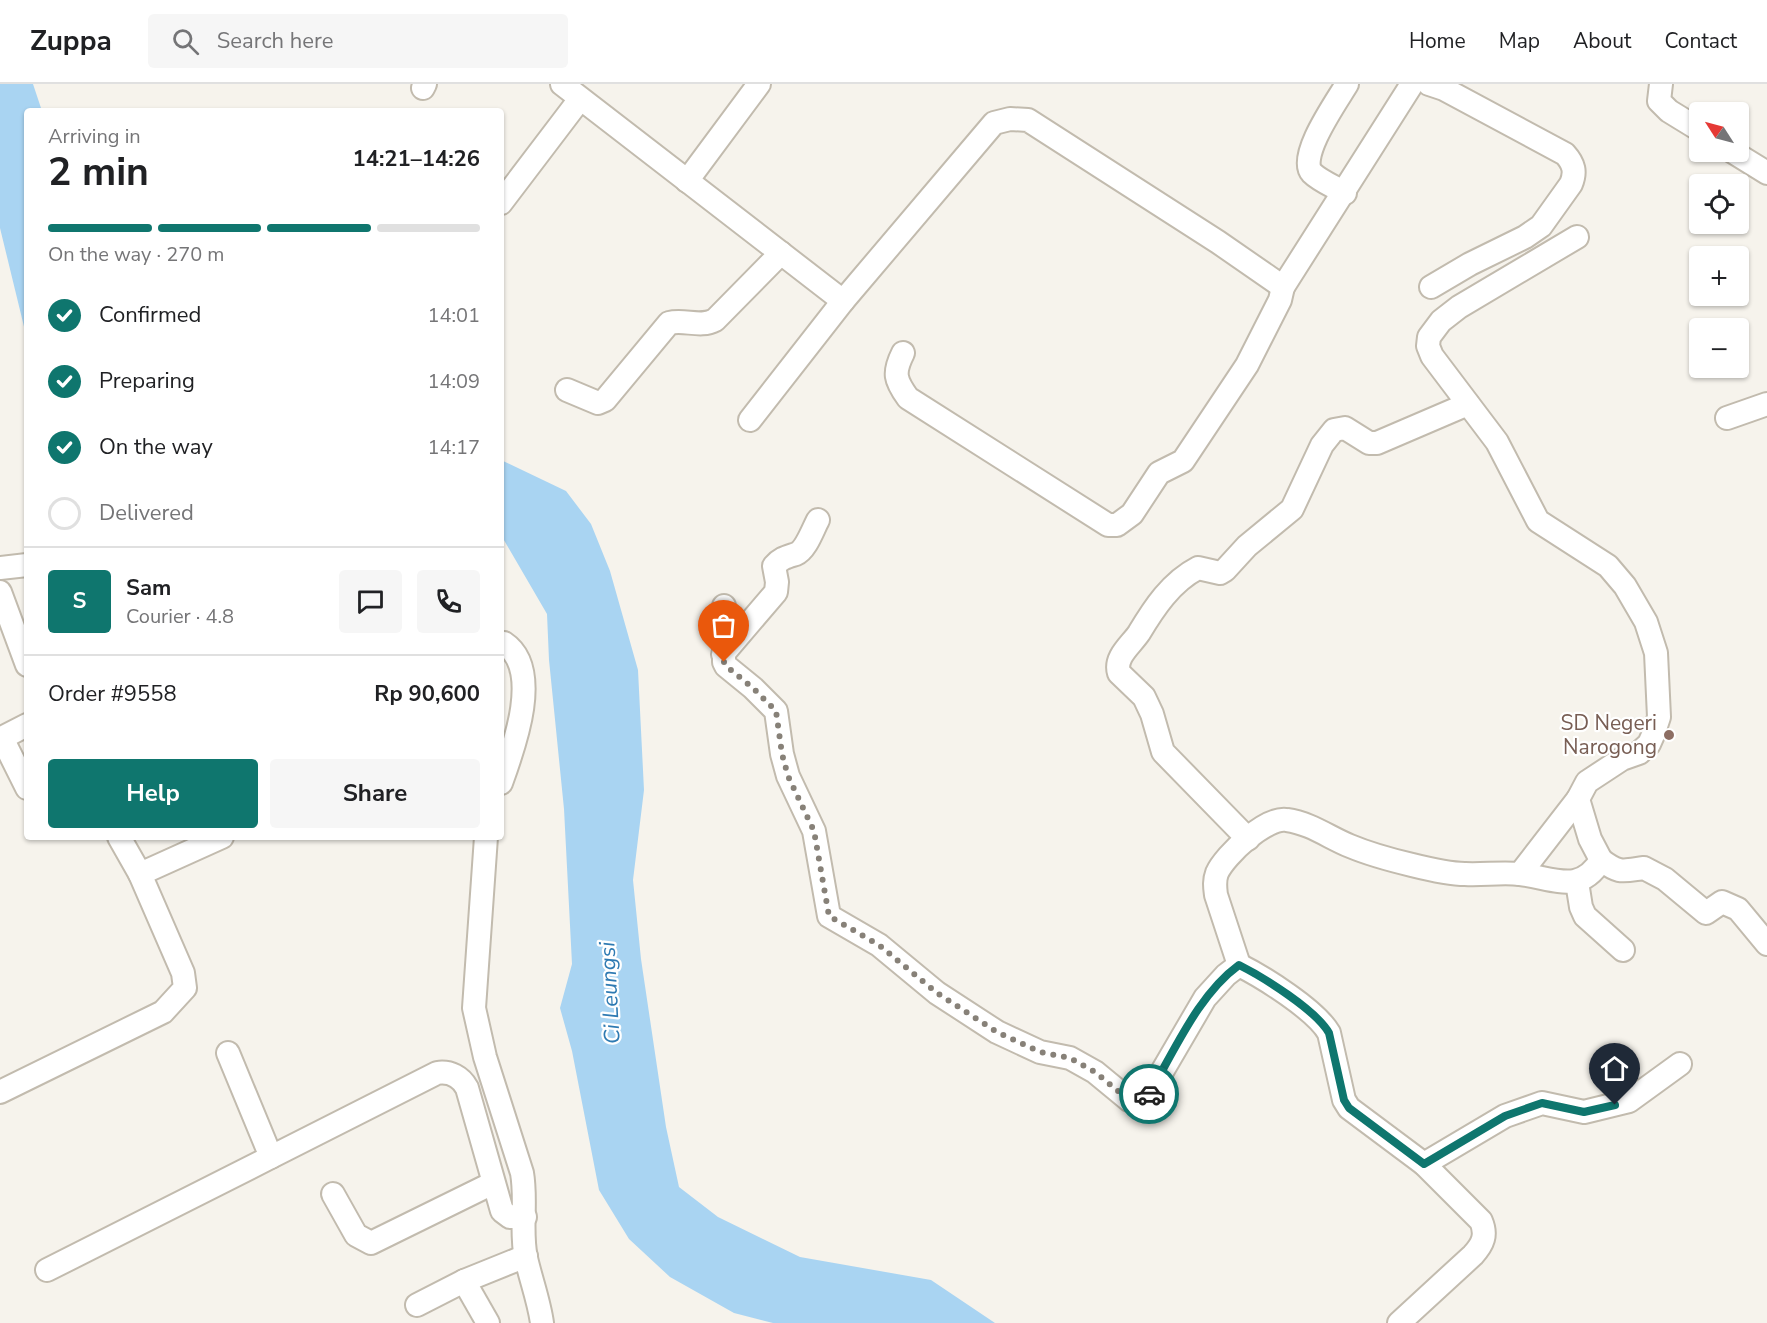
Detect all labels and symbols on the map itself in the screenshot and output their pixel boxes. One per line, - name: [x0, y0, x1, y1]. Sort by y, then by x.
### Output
- north arrow: [1689, 102, 1749, 162]
- pin: [698, 600, 749, 662]
- place label: SD Negeri Narogong: [1561, 709, 1657, 761]
- marker: SD Negeri Narogong: [1662, 728, 1676, 742]
- water label: Ci Leungsi: [592, 940, 628, 1045]
- pin: [1589, 1043, 1640, 1105]
- courier: [1119, 1064, 1179, 1124]

